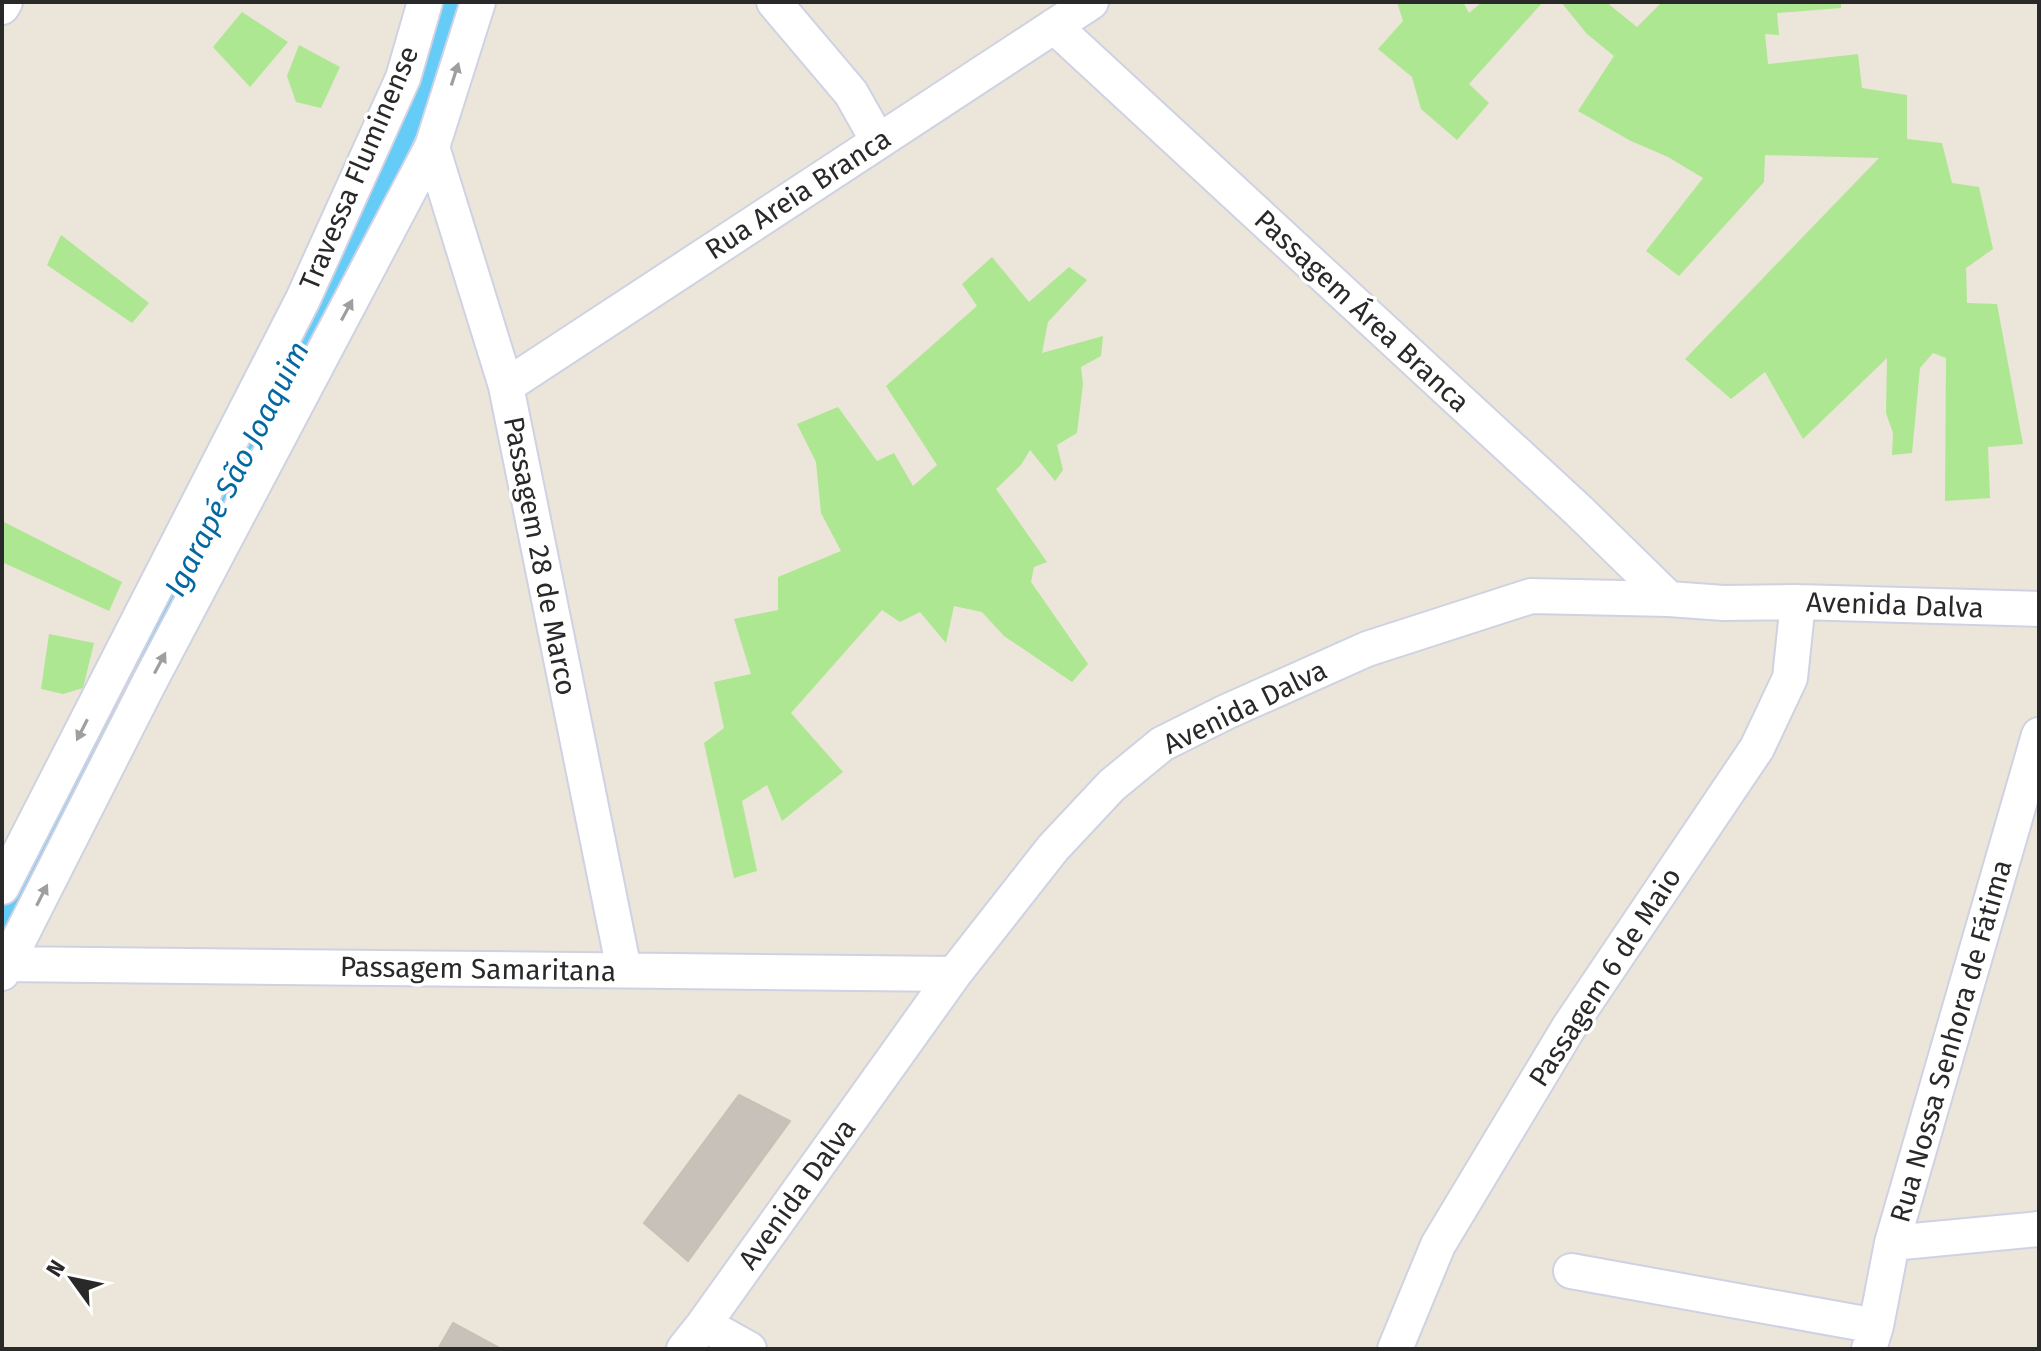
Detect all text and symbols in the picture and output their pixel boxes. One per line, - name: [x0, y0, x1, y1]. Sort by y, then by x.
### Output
- street label: Travessa Fluminense: [293, 41, 425, 295]
- one-way arrow: [450, 62, 462, 86]
- street label: Rua Areia Branca: [699, 122, 897, 266]
- street label: Passagem Área Branca: [1248, 203, 1476, 419]
- one-way arrow: [340, 298, 353, 321]
- water label: Igarapé São Joaquim: [157, 335, 317, 603]
- street label: Passagem 28 de Marco: [497, 414, 583, 698]
- street label: Avenida Dalva: [1806, 585, 1984, 625]
- one-way arrow: [153, 652, 166, 675]
- street label: Avenida Dalva: [1158, 653, 1332, 761]
- one-way arrow: [76, 719, 89, 742]
- street label: Rua Nossa Senhora de Fátima: [1883, 856, 2019, 1226]
- street label: Passagem 6 de Maio: [1522, 861, 1688, 1093]
- one-way arrow: [35, 883, 48, 906]
- street label: Passagem Samaritana: [340, 950, 616, 988]
- street label: Avenida Dalva: [731, 1112, 863, 1276]
- north arrow: [32, 1239, 112, 1319]
- text: N: [40, 1255, 71, 1282]

